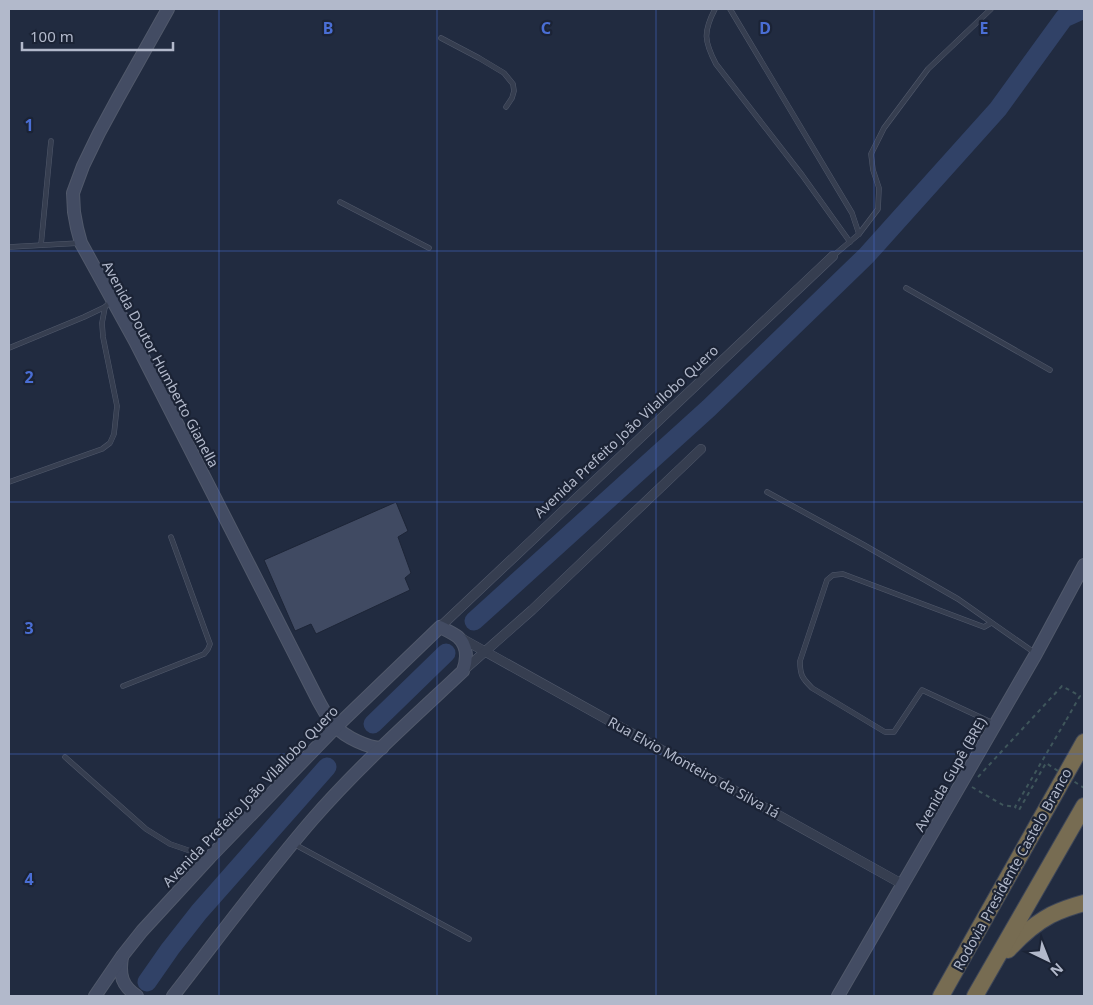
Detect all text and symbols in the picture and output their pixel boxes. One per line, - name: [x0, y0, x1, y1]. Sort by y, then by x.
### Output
- text: B: [323, 17, 333, 39]
- text: C: [541, 17, 551, 39]
- text: D: [759, 17, 771, 39]
- text: E: [980, 17, 989, 39]
- scale bar: [22, 20, 174, 52]
- text: 100 m: [30, 26, 74, 46]
- text: 1: [24, 114, 34, 136]
- street label: Avenida Doutor Humberto Gianella: [98, 257, 224, 471]
- street label: Avenida Prefeito João Vilallobo Quero: [530, 340, 722, 522]
- text: 2: [24, 366, 34, 388]
- text: 3: [24, 617, 34, 639]
- street label: Avenida Prefeito João Vilallobo Quero: [158, 701, 342, 891]
- street label: Rua Elvio Monteiro da Silva Iá: [605, 712, 783, 822]
- street label: Avenida Gupê (BRE): [909, 713, 991, 835]
- street label: Rodovia Presidente Castelo Branco: [948, 764, 1076, 974]
- text: 4: [24, 868, 34, 890]
- north arrow: [1023, 935, 1073, 985]
- text: N: [1047, 959, 1068, 981]

